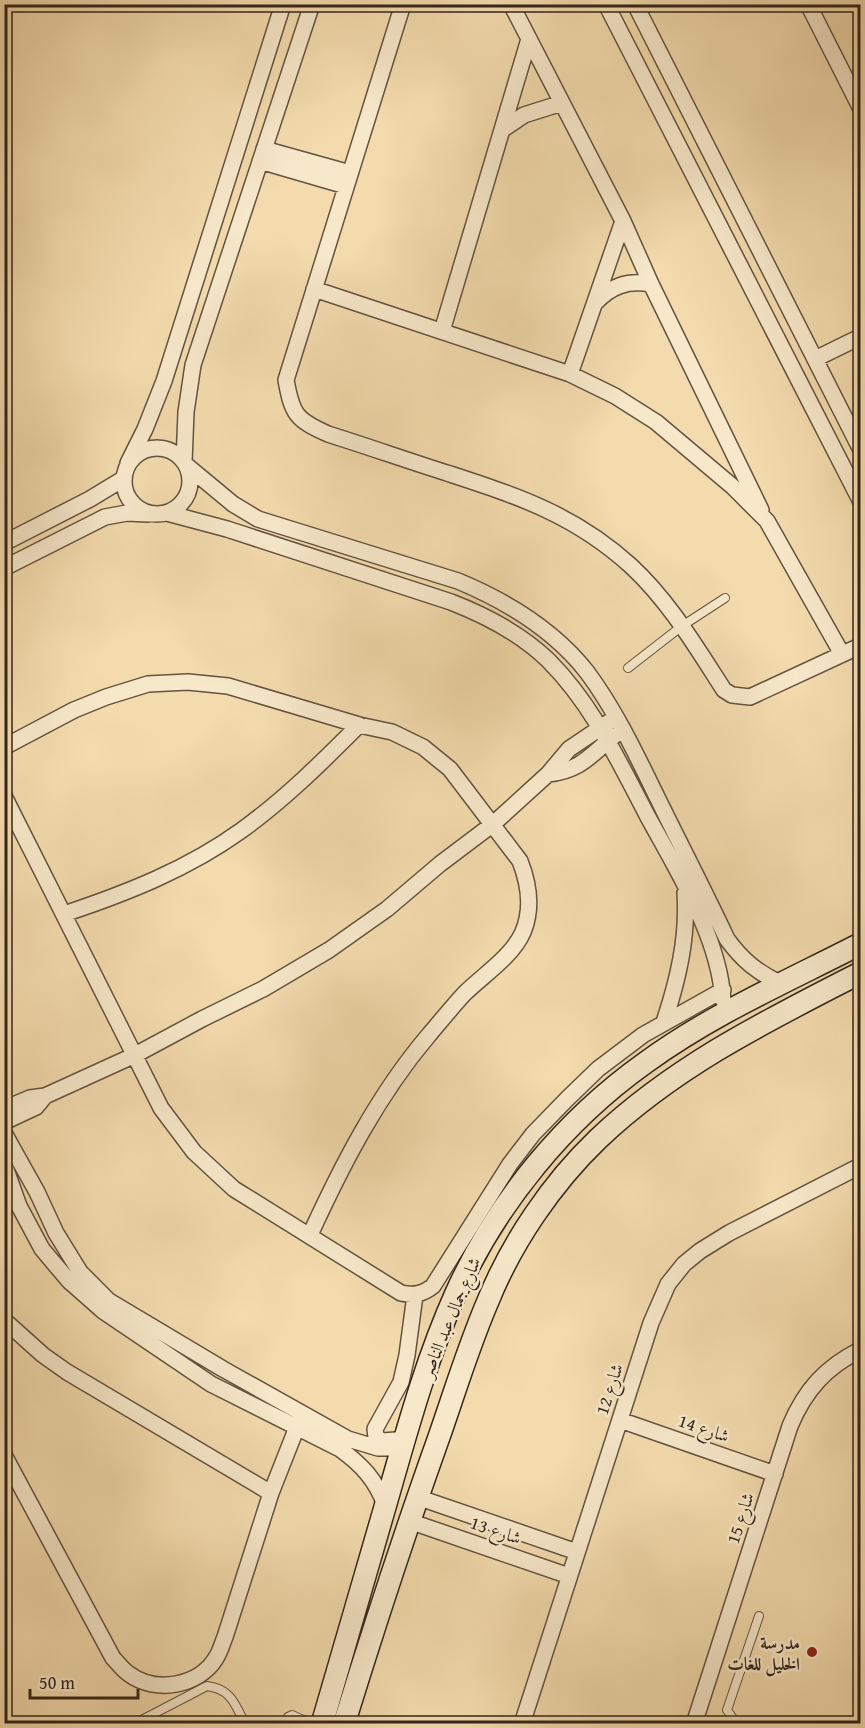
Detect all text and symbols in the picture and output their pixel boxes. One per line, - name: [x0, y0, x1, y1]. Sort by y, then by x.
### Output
- street label: شارع جمال عبد الناصر: [412, 1253, 489, 1384]
- street label: شارع 12: [588, 1360, 632, 1419]
- street label: شارع 14: [674, 1407, 733, 1451]
- street label: شارع 15: [719, 1489, 763, 1548]
- street label: شارع 13: [466, 1509, 525, 1553]
- place label: مدرسة الخليل للغات: [727, 1629, 800, 1677]
- marker: مدرسة الخليل للغات: [805, 1645, 819, 1659]
- scale bar: [30, 1662, 138, 1700]
- text: 50 m: [39, 1669, 75, 1696]

